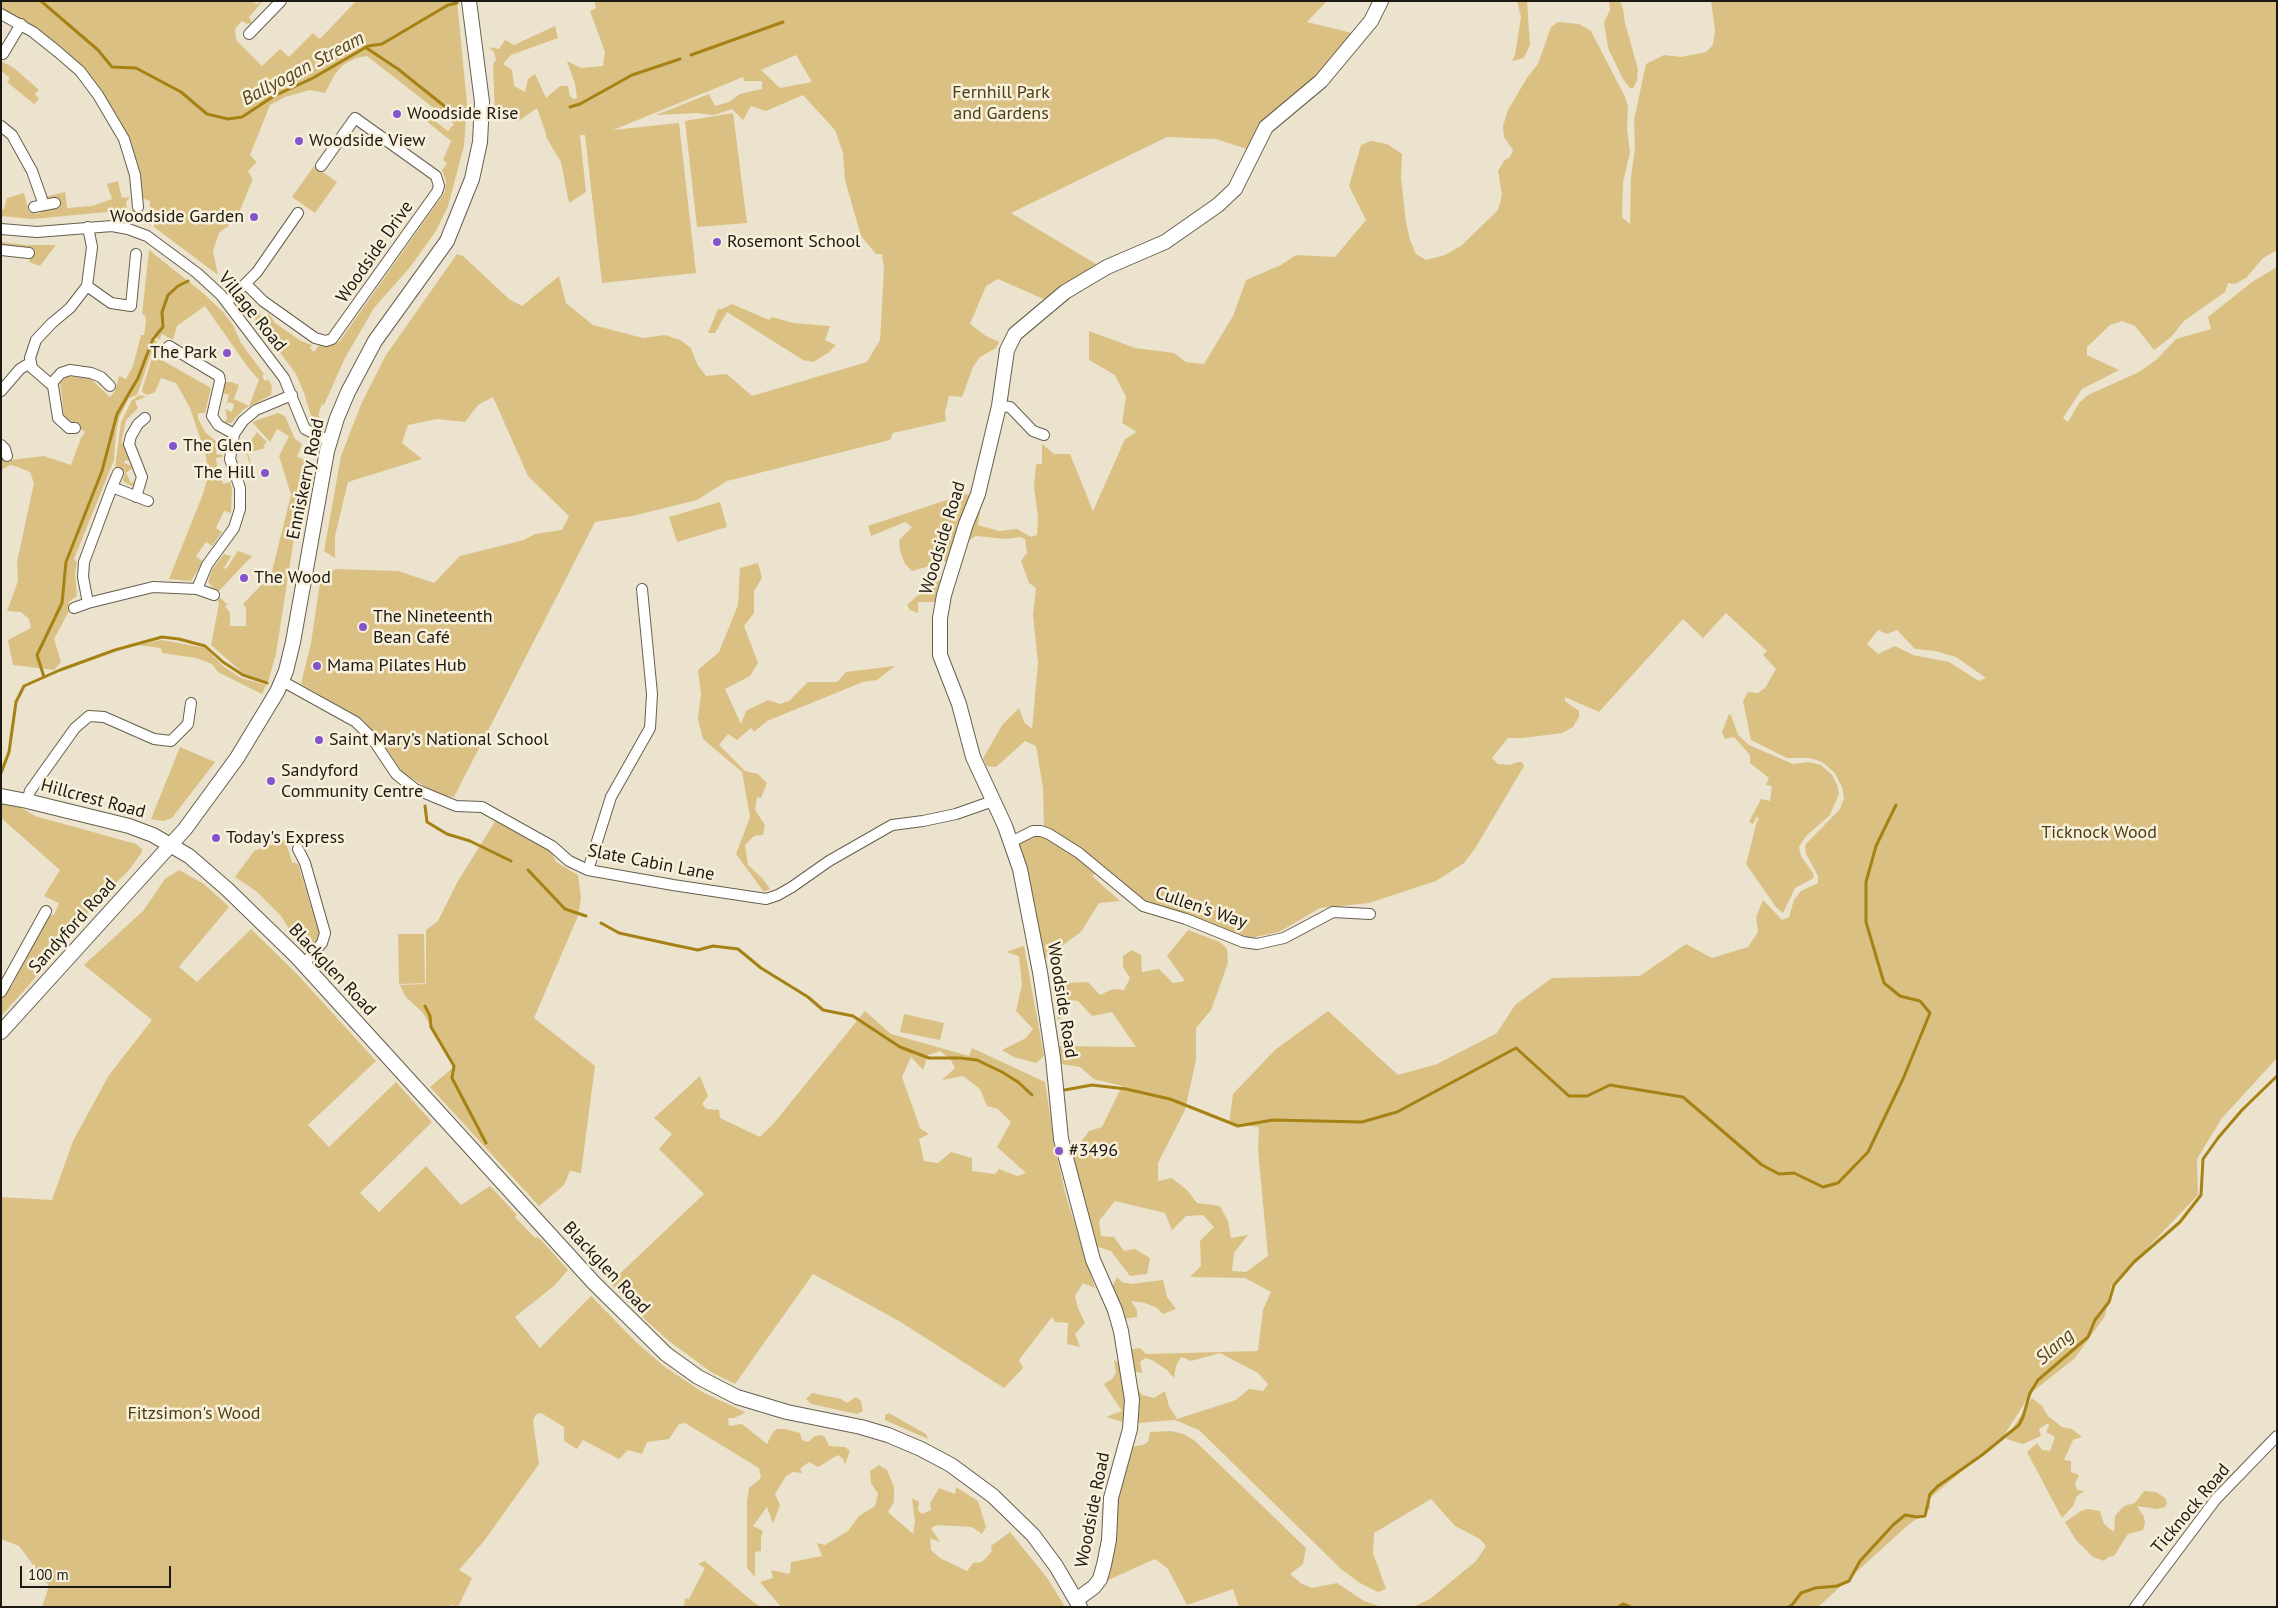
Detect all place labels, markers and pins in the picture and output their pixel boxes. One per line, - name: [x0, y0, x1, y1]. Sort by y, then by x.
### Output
- place label: Woodside Rise: [407, 103, 518, 125]
- marker: Woodside Rise: [391, 108, 403, 120]
- place label: Woodside View: [309, 130, 425, 152]
- marker: Woodside View: [293, 135, 305, 147]
- place label: Woodside Garden: [110, 206, 244, 228]
- marker: Woodside Garden: [248, 211, 260, 223]
- place label: Rosemont School: [727, 231, 860, 253]
- marker: Rosemont School: [711, 236, 723, 248]
- place label: The Park: [150, 342, 217, 364]
- marker: The Park: [221, 347, 233, 359]
- place label: The Glen: [183, 435, 252, 457]
- marker: The Glen: [167, 440, 179, 452]
- place label: The Hill: [194, 462, 255, 484]
- marker: The Hill: [259, 467, 271, 479]
- place label: The Wood: [254, 567, 331, 589]
- marker: The Wood: [238, 572, 250, 584]
- place label: The Nineteenth Bean Café: [373, 606, 493, 649]
- marker: The Nineteenth Bean Café: [357, 621, 369, 633]
- place label: Mama Pilates Hub: [327, 655, 467, 677]
- marker: Mama Pilates Hub: [311, 660, 323, 672]
- place label: Saint Mary's National School: [329, 729, 548, 751]
- marker: Saint Mary's National School: [313, 734, 325, 746]
- place label: Sandyford Community Centre: [281, 760, 423, 802]
- marker: Sandyford Community Centre: [265, 775, 277, 787]
- place label: Today's Express: [226, 827, 345, 849]
- marker: Today's Express: [210, 832, 222, 844]
- place label: #3496: [1069, 1140, 1118, 1162]
- marker: #3496: [1053, 1145, 1065, 1157]

